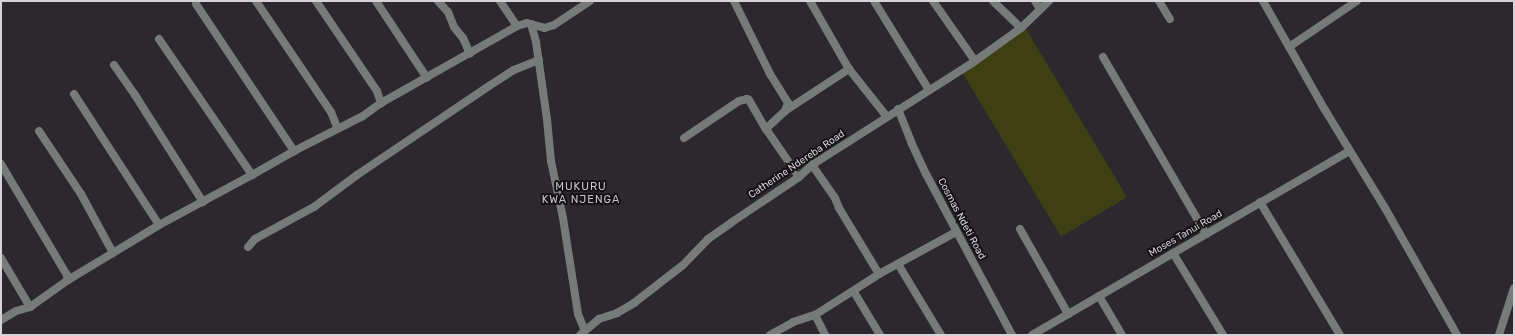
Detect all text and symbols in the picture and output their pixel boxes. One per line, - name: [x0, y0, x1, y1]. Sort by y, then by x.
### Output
- street label: Catherine Ndereba Road: [747, 128, 847, 202]
- street label: Cosmas Ndeti Road: [934, 176, 988, 262]
- district label: MUKURU KWA NJENGA: [542, 181, 620, 207]
- street label: Moses Tanui Road: [1147, 208, 1225, 260]

